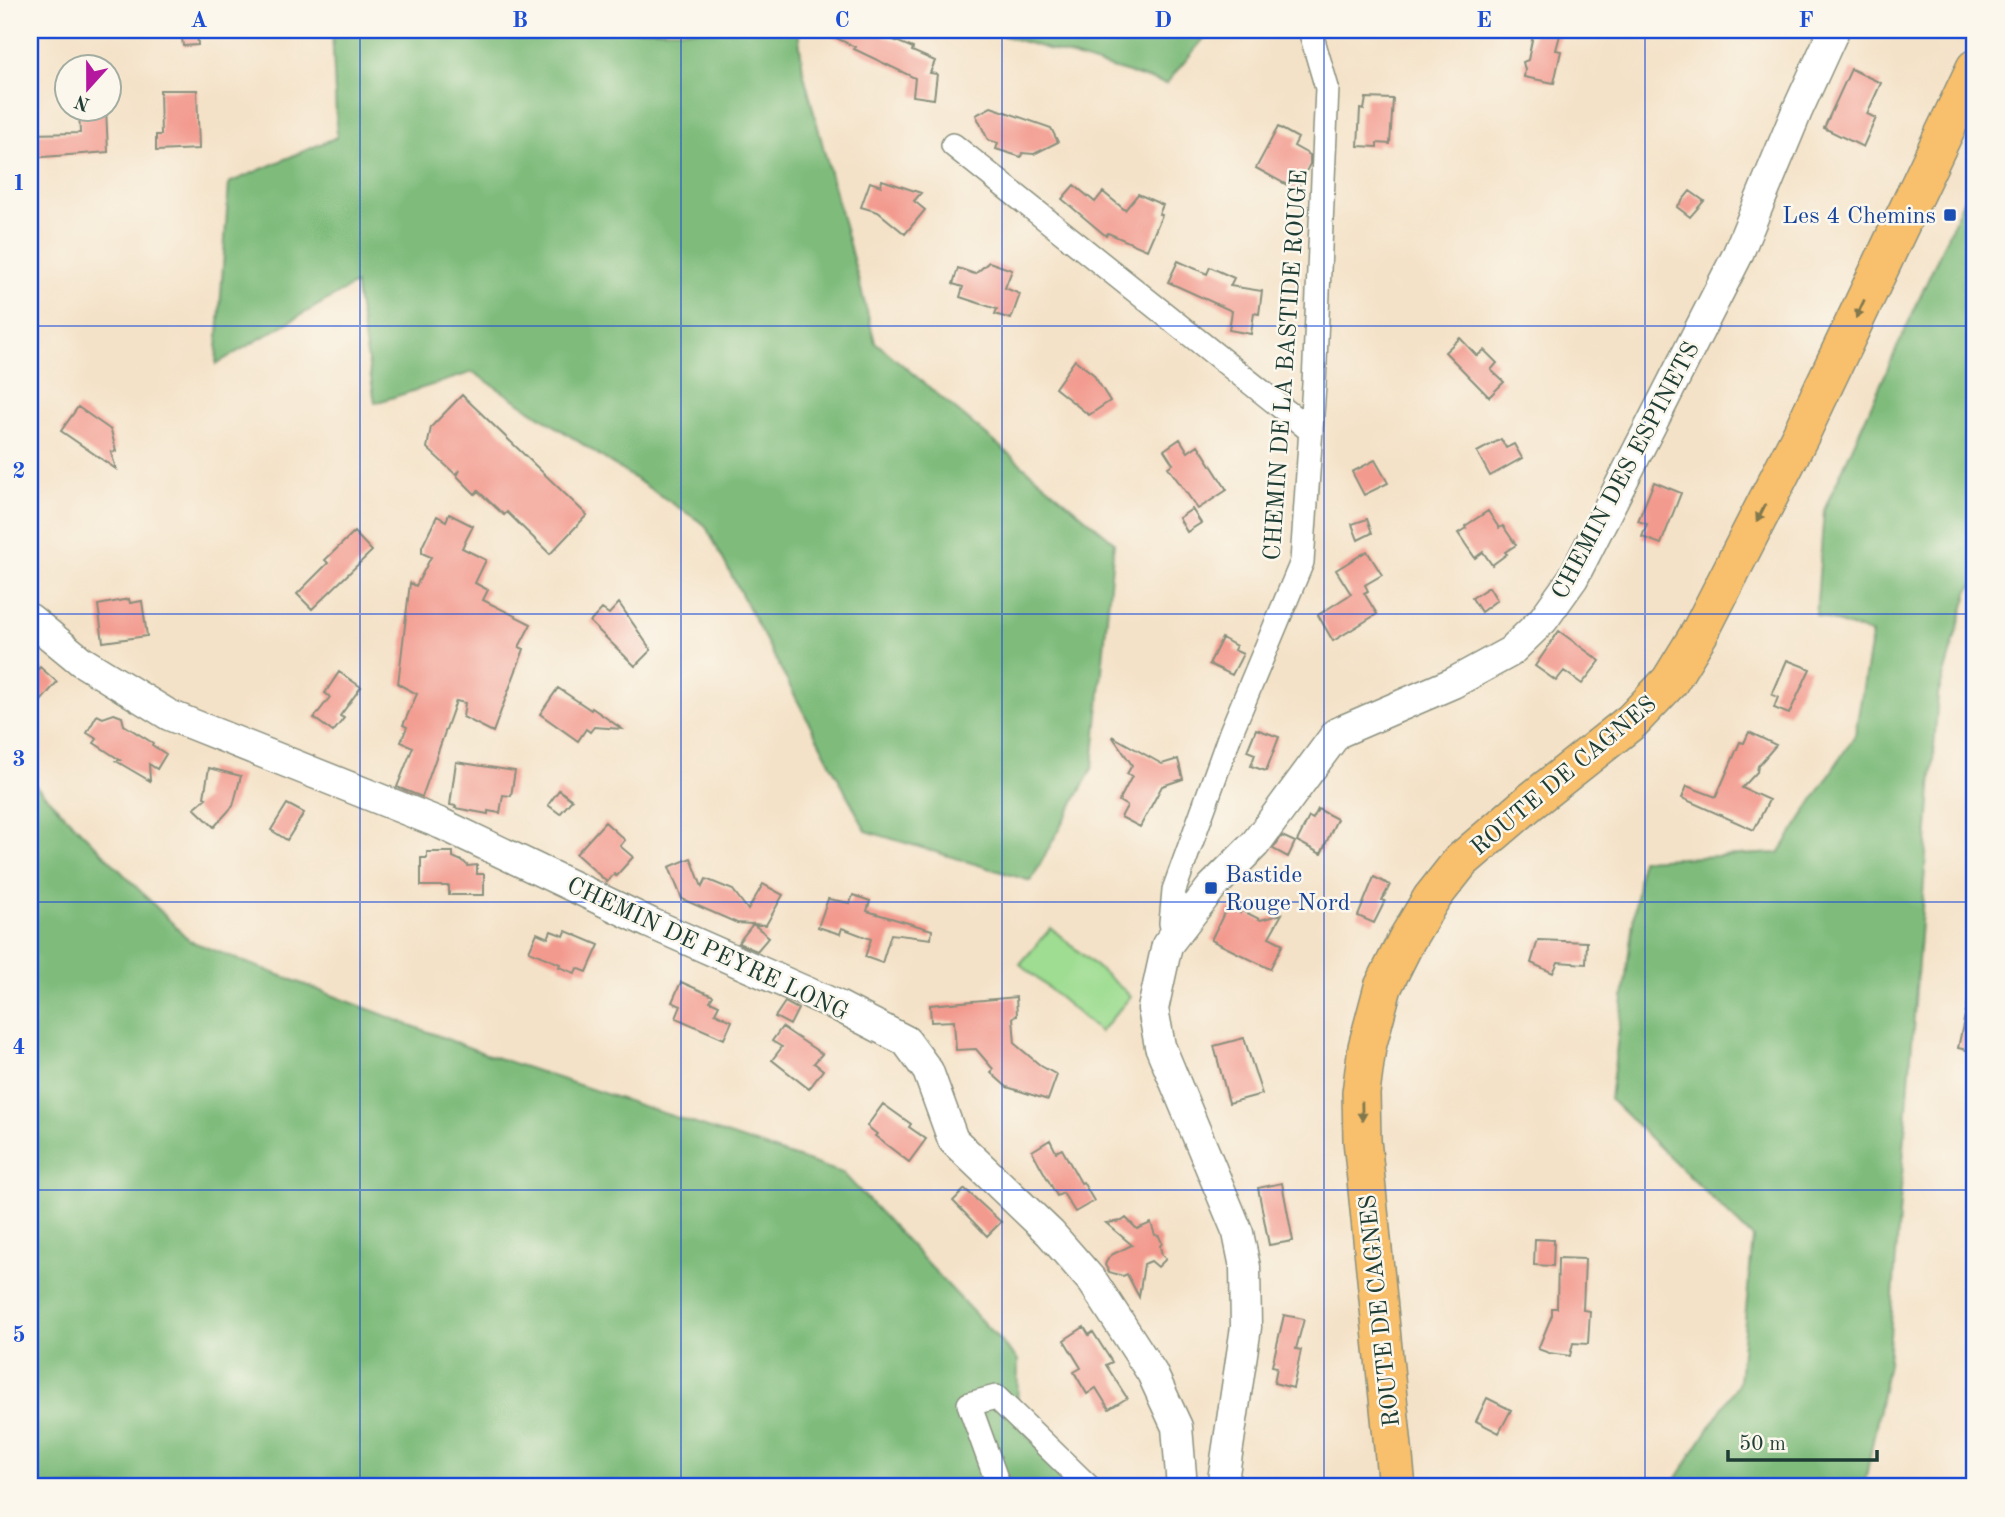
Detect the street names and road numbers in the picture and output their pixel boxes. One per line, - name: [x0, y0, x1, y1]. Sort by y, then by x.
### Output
- street label: CHEMIN DE LA BASTIDE ROUGE: [1261, 169, 1313, 562]
- street label: CHEMIN DES ESPINETS: [1549, 338, 1705, 603]
- street label: ROUTE DE CAGNES: [1467, 692, 1662, 861]
- street label: CHEMIN DE PEYRE LONG: [563, 874, 852, 1026]
- street label: ROUTE DE CAGNES: [1357, 1193, 1405, 1428]

